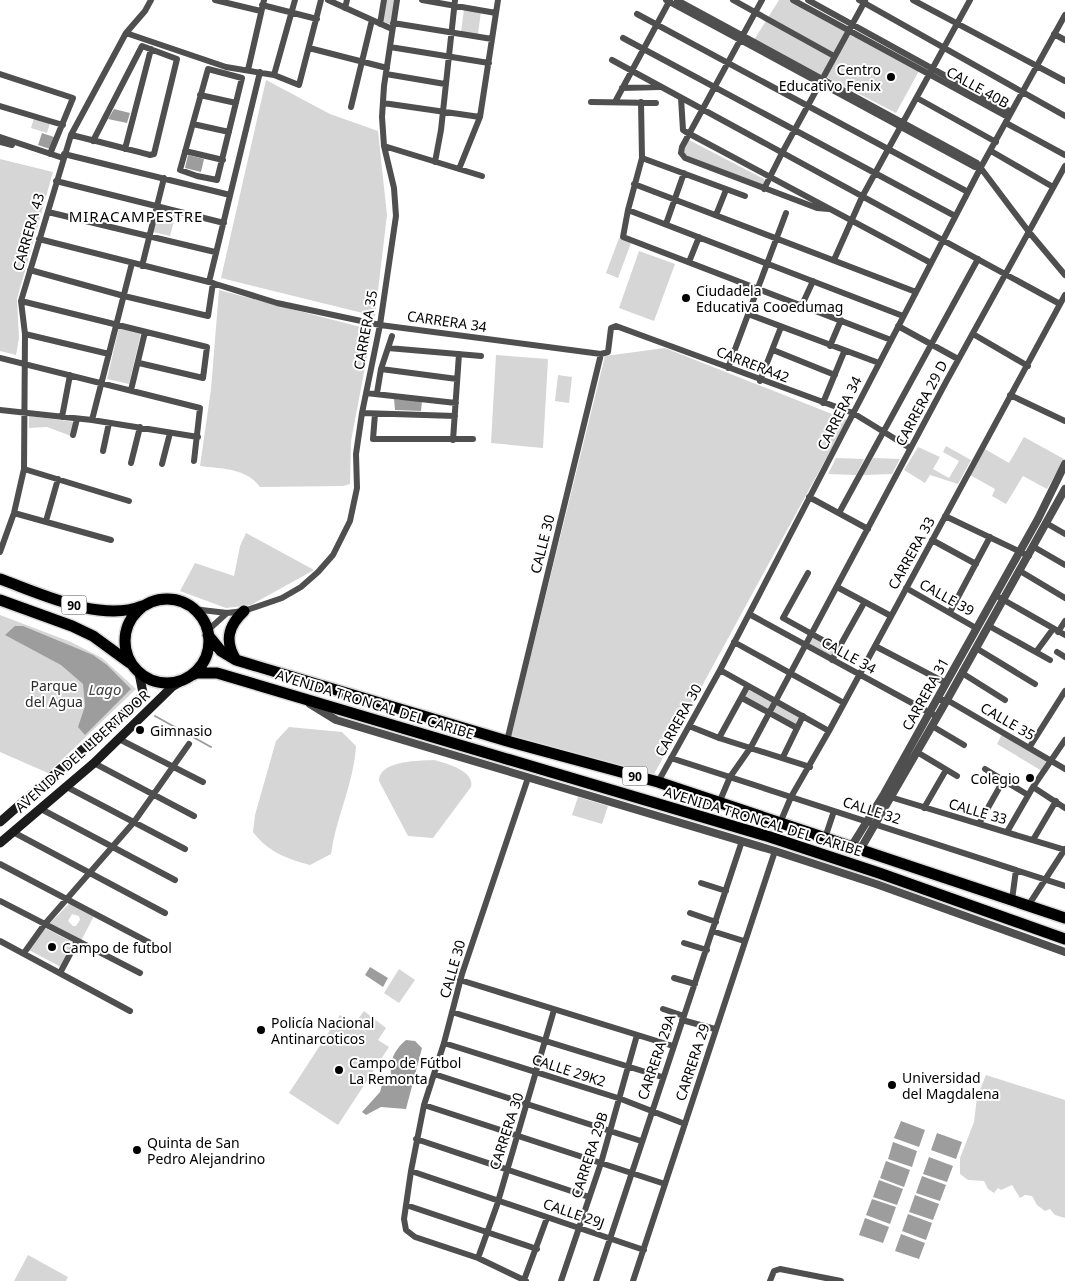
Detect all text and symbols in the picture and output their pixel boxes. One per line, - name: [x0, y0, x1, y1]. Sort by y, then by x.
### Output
- place label: Centro Educativo Fenix: [779, 60, 882, 95]
- street label: CALLE 40B: [943, 62, 1013, 112]
- marker: Centro Educativo Fenix: [885, 71, 897, 83]
- street label: CARRERA 43: [8, 191, 48, 273]
- district label: MIRACAMPESTRE: [69, 206, 203, 226]
- place label: Ciudadela Educativa Cooedumag: [696, 281, 843, 316]
- street label: CARRERA 35: [349, 289, 381, 371]
- marker: Ciudadela Educativa Cooedumag: [680, 292, 692, 304]
- street label: CARRERA 34: [406, 306, 488, 336]
- street label: CARRERA42: [714, 341, 792, 387]
- street label: CARRERA 29 D: [891, 357, 951, 449]
- street label: CARRERA 34: [812, 373, 866, 453]
- street label: CALLE 30: [526, 513, 558, 575]
- street label: CARRERA 33: [883, 513, 939, 593]
- street label: CALLE 39: [916, 574, 978, 620]
- road number: 90: [62, 596, 86, 614]
- street label: CALLE 34: [818, 632, 880, 678]
- street label: CARRERA 31: [897, 654, 953, 734]
- street label: AVENIDA TRONCAL DEL CARIBE: [274, 665, 476, 743]
- park label: Parque del Agua: [25, 676, 83, 711]
- water label: Lago: [89, 679, 121, 699]
- street label: CARRERA 30: [650, 680, 706, 760]
- street label: AVENIDA DEL LIBERTADOR: [11, 685, 154, 817]
- street label: CALLE 35: [977, 698, 1039, 744]
- place label: Gimnasio: [150, 721, 212, 740]
- marker: Gimnasio: [134, 724, 146, 736]
- road number: 90: [622, 766, 648, 786]
- place label: Colegio: [970, 769, 1020, 788]
- marker: Colegio: [1024, 772, 1036, 784]
- street label: AVENIDA TRONCAL DEL CARIBE: [662, 782, 864, 860]
- street label: CALLE 32: [841, 792, 903, 828]
- street label: CALLE 33: [947, 794, 1009, 828]
- place label: Campo de futbol: [62, 938, 172, 957]
- street label: CALLE 30: [435, 938, 469, 1000]
- marker: Campo de futbol: [46, 941, 58, 953]
- street label: CARRERA 29A: [632, 1012, 680, 1102]
- place label: Policía Nacional Antinarcoticos: [271, 1013, 374, 1048]
- street label: CARRERA 29: [671, 1021, 713, 1103]
- marker: Policía Nacional Antinarcoticos: [255, 1024, 267, 1036]
- street label: CALLE 29K2: [530, 1049, 608, 1091]
- place label: Campo de Fútbol La Remonta: [349, 1053, 461, 1088]
- marker: Campo de Fútbol La Remonta: [333, 1064, 345, 1076]
- place label: Universidad del Magdalena: [902, 1068, 999, 1103]
- marker: Universidad del Magdalena: [886, 1079, 898, 1091]
- street label: CARRERA 30: [485, 1090, 527, 1172]
- street label: CARRERA 29B: [566, 1110, 612, 1200]
- place label: Quinta de San Pedro Alejandrino: [147, 1133, 265, 1168]
- marker: Quinta de San Pedro Alejandrino: [131, 1144, 143, 1156]
- street label: CALLE 29J: [541, 1194, 607, 1232]

